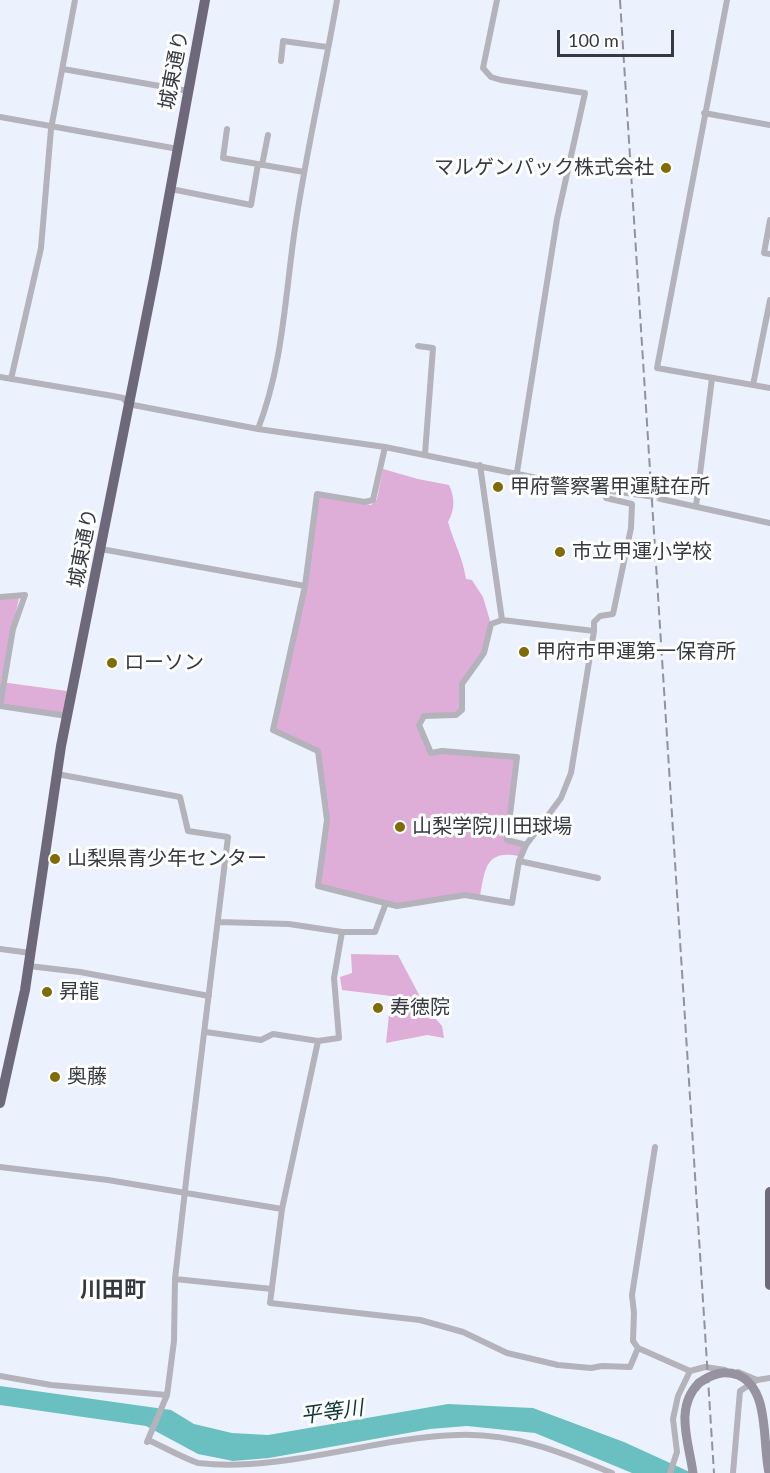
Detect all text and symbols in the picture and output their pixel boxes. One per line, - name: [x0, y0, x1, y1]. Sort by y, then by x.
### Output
- scale bar: [560, 18, 677, 56]
- street label: 城東通り: [155, 28, 193, 112]
- text: 100 m: [568, 29, 619, 51]
- place label: マルゲンパック株式会社: [434, 156, 654, 180]
- marker: マルゲンパック株式会社: [659, 161, 673, 175]
- place label: 甲府警察署甲運駐在所: [510, 475, 710, 499]
- marker: 甲府警察署甲運駐在所: [491, 480, 505, 494]
- street label: 城東通り: [64, 506, 102, 590]
- place label: 市立甲運小学校: [572, 540, 712, 564]
- marker: 市立甲運小学校: [553, 545, 567, 559]
- place label: 甲府市甲運第一保育所: [536, 640, 736, 664]
- marker: 甲府市甲運第一保育所: [517, 645, 531, 659]
- place label: ローソン: [124, 651, 204, 675]
- marker: ローソン: [105, 656, 119, 670]
- place label: 山梨学院川田球場: [412, 815, 572, 839]
- marker: 山梨学院川田球場: [393, 820, 407, 834]
- place label: 山梨県青少年センター: [67, 847, 267, 871]
- marker: 山梨県青少年センター: [48, 852, 62, 866]
- place label: 昇龍: [59, 980, 99, 1004]
- marker: 昇龍: [40, 985, 54, 999]
- place label: 寿徳院: [390, 996, 450, 1020]
- marker: 寿徳院: [371, 1001, 385, 1015]
- place label: 奥藤: [67, 1065, 107, 1089]
- marker: 奥藤: [48, 1070, 62, 1084]
- district label: 川田町: [80, 1277, 146, 1303]
- water label: 平等川: [299, 1395, 365, 1429]

